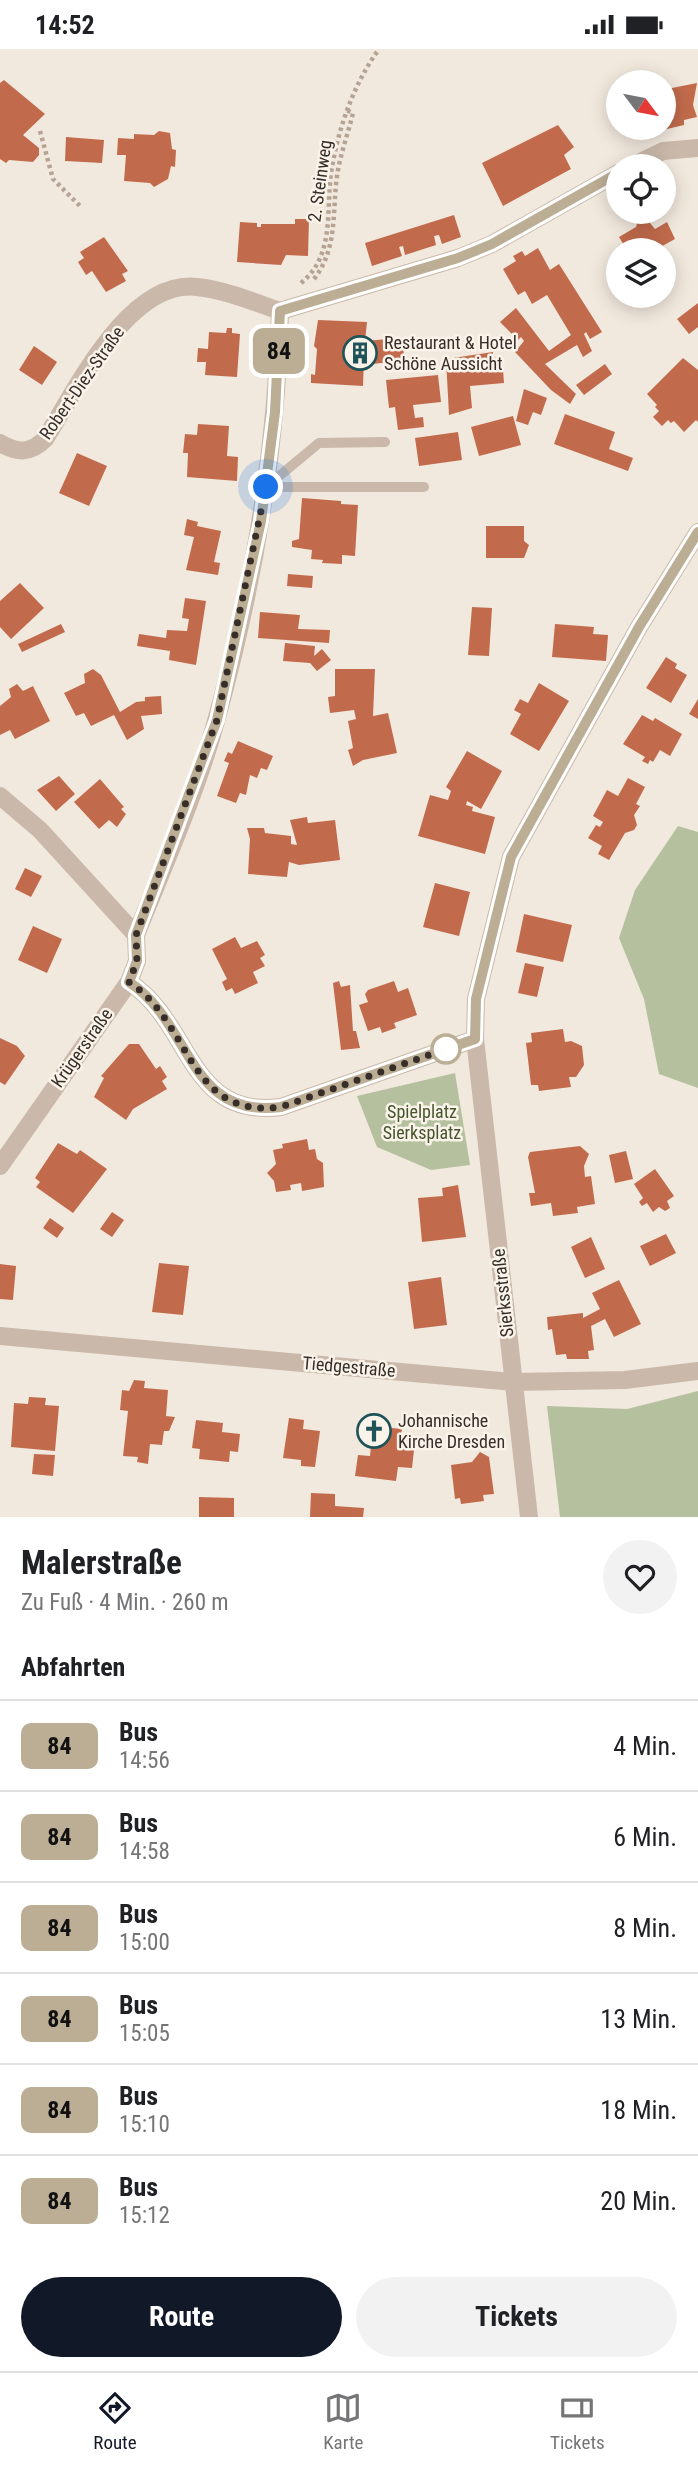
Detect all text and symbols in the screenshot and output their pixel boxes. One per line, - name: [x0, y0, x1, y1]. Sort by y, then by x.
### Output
- text: 14:52: [35, 10, 95, 40]
- north arrow: [606, 70, 676, 140]
- map controls: [606, 70, 676, 308]
- street label: 2. Steinweg: [303, 139, 336, 223]
- button: locate: [606, 154, 676, 224]
- button: layers: [606, 238, 676, 308]
- street label: Robert-Diez-Straße: [35, 322, 128, 443]
- line badge: 84: [247, 328, 310, 374]
- place label: Restaurant & Hotel Schöne Aussicht: [384, 332, 517, 374]
- building icon: Restaurant & Hotel Schöne Aussicht: [341, 334, 379, 372]
- text: 84: [267, 337, 291, 365]
- your location: [248, 469, 283, 504]
- street label: Krügerstraße: [47, 1004, 117, 1091]
- unlabelled marker: [431, 1034, 461, 1064]
- park label: Spielplatz Sierksplatz: [383, 1101, 461, 1143]
- street label: Sierksstraße: [487, 1248, 518, 1338]
- street label: Tiedgestraße: [302, 1352, 396, 1381]
- place label: Johannische Kirche Dresden: [398, 1410, 505, 1452]
- church icon: Johannische Kirche Dresden: [355, 1412, 393, 1450]
- button: heart: [603, 1540, 677, 1614]
- text: Malerstraße: [21, 1543, 182, 1582]
- text: Zu Fuß · 4 Min. · 260 m: [21, 1589, 229, 1616]
- text: Abfahrten: [21, 1652, 125, 1682]
- text: Bus: [119, 1717, 158, 1747]
- text: 4 Min.: [613, 1731, 677, 1761]
- text: 84: [47, 1732, 72, 1760]
- text: 14:56: [119, 1747, 170, 1774]
- text: Bus: [119, 1808, 158, 1838]
- text: 6 Min.: [613, 1822, 677, 1852]
- text: 84: [47, 1823, 72, 1851]
- text: 14:58: [119, 1838, 170, 1865]
- text: Bus: [119, 1899, 158, 1929]
- text: 8 Min.: [613, 1913, 677, 1943]
- text: 84: [47, 1914, 72, 1942]
- text: 15:00: [119, 1929, 170, 1956]
- text: Bus: [119, 1990, 158, 2020]
- text: 13 Min.: [600, 2004, 677, 2034]
- text: 84: [47, 2005, 72, 2033]
- text: 15:05: [119, 2020, 170, 2047]
- text: Bus: [119, 2081, 158, 2111]
- text: 18 Min.: [600, 2095, 677, 2125]
- text: 84: [47, 2096, 72, 2124]
- text: 15:10: [119, 2111, 170, 2138]
- text: Bus: [119, 2172, 158, 2202]
- text: 20 Min.: [600, 2186, 677, 2216]
- text: 84: [47, 2187, 72, 2215]
- text: 15:12: [119, 2202, 170, 2229]
- button: Route: [21, 2277, 342, 2357]
- button: Tickets: [356, 2277, 677, 2357]
- tab: Route: [93, 2389, 137, 2454]
- tab: Karte: [323, 2389, 363, 2454]
- tab: Tickets: [550, 2389, 605, 2454]

